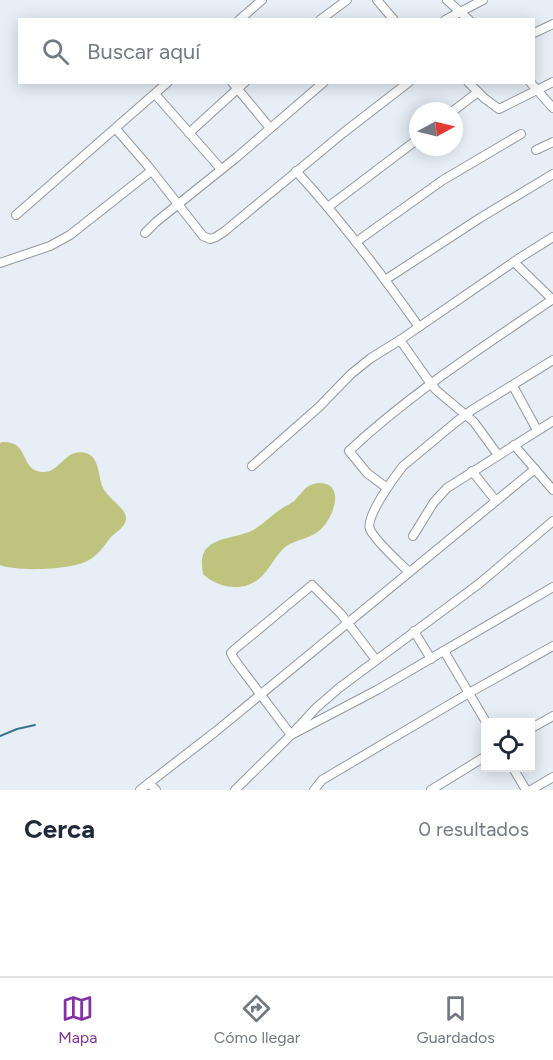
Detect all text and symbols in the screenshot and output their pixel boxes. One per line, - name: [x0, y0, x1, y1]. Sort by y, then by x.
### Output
- search box: [18, 18, 535, 84]
- icon: search: [39, 35, 72, 68]
- text: Buscar aquí: [87, 38, 200, 65]
- north arrow: [409, 102, 463, 156]
- map controls: [481, 718, 535, 772]
- button: locate: [481, 718, 535, 772]
- text: Cerca: [24, 813, 95, 845]
- text: 0 resultados: [418, 817, 529, 841]
- tab: Mapa: [58, 992, 97, 1047]
- tab: Cómo llegar: [214, 992, 300, 1047]
- tab: Guardados: [417, 992, 495, 1047]

